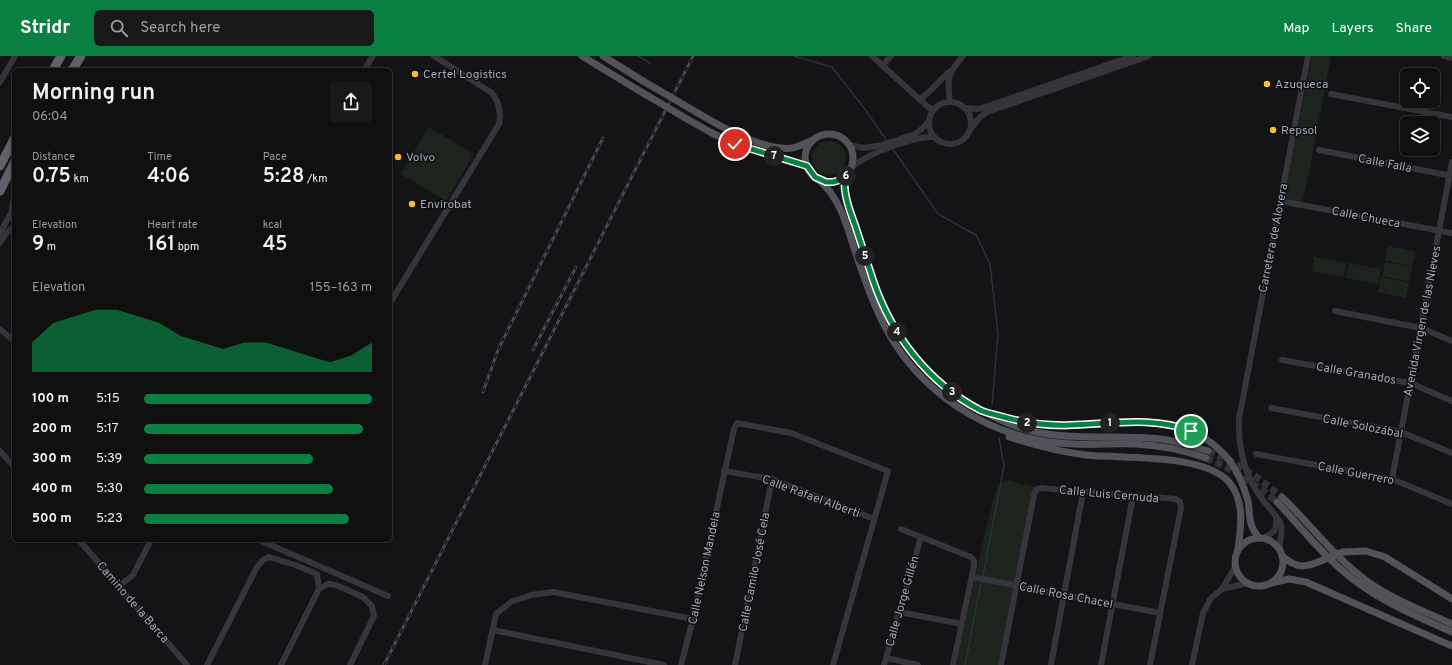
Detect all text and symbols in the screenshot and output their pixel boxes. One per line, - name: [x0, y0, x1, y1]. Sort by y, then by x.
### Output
- search box: [94, 10, 374, 46]
- text: Stridr: [20, 16, 70, 40]
- icon: search: [108, 17, 130, 39]
- text: Search here: [140, 19, 220, 38]
- text: Map: [1283, 20, 1309, 37]
- text: Layers: [1331, 20, 1373, 37]
- text: Share: [1395, 20, 1432, 37]
- place label: Certel Logistics: [423, 67, 507, 83]
- map controls: [1400, 68, 1440, 156]
- button: locate: [1400, 68, 1440, 108]
- marker: Certel Logistics: [410, 69, 420, 79]
- place label: Azuqueca: [1275, 77, 1328, 93]
- marker: Azuqueca: [1262, 79, 1272, 89]
- text: Morning run: [32, 80, 155, 107]
- button: share: [330, 81, 372, 123]
- text: 06:04: [32, 109, 67, 125]
- button: layers: [1400, 116, 1440, 156]
- place label: Repsol: [1281, 123, 1317, 139]
- marker: Repsol: [1268, 125, 1278, 135]
- pin: [718, 127, 752, 161]
- icon: check: [724, 133, 746, 155]
- pin: 7: [764, 146, 784, 166]
- text: 7: [771, 149, 777, 163]
- text: Distance: [32, 150, 75, 164]
- text: Time: [147, 150, 172, 164]
- text: Pace: [263, 150, 287, 164]
- place label: Volvo: [406, 150, 436, 166]
- street label: Calle Falla: [1357, 151, 1413, 177]
- marker: Volvo: [393, 152, 403, 162]
- text: 0.75: [32, 164, 71, 190]
- text: 4:06: [147, 164, 190, 190]
- text: 5:28: [263, 164, 304, 190]
- pin: 6: [836, 166, 856, 186]
- text: 6: [843, 169, 849, 183]
- text: km: [71, 172, 89, 186]
- text: /km: [304, 172, 327, 186]
- street label: Carretera de Alovera: [1256, 182, 1292, 294]
- place label: Envirobat: [420, 197, 472, 213]
- marker: Envirobat: [407, 199, 417, 209]
- street label: Calle Chueca: [1330, 203, 1402, 232]
- text: Elevation: [32, 218, 77, 232]
- text: Heart rate: [147, 218, 198, 232]
- text: kcal: [263, 218, 282, 232]
- text: 9: [32, 232, 44, 258]
- text: 161: [147, 232, 175, 258]
- text: 45: [263, 232, 288, 258]
- text: m: [44, 240, 56, 254]
- text: bpm: [175, 240, 199, 254]
- street label: Avenida Virgen de las Nieves: [1401, 244, 1445, 398]
- pin: 5: [855, 246, 875, 266]
- text: 5: [862, 249, 868, 263]
- text: Elevation: [32, 280, 85, 296]
- text: 155–163 m: [310, 280, 372, 296]
- pin: 4: [887, 322, 907, 342]
- text: 4: [893, 325, 901, 339]
- street label: Calle Granados: [1315, 359, 1397, 389]
- pin: 3: [942, 382, 962, 402]
- text: 3: [949, 385, 955, 399]
- text: 100 m: [32, 391, 69, 407]
- text: 5:15: [96, 391, 120, 407]
- street label: Calle Solozábal: [1321, 411, 1404, 443]
- pin: 2: [1017, 413, 1037, 433]
- pin: 1: [1100, 413, 1120, 433]
- pin: [1174, 414, 1208, 448]
- text: 2: [1024, 416, 1030, 430]
- text: 1: [1108, 416, 1112, 430]
- icon: arrive: [1180, 420, 1202, 442]
- text: 200 m: [32, 421, 72, 437]
- text: 5:17: [96, 421, 119, 437]
- text: 300 m: [32, 451, 71, 467]
- text: 5:39: [96, 451, 122, 467]
- street label: Calle Guerrero: [1316, 459, 1396, 489]
- street label: Calle Rafael Alberti: [759, 472, 862, 522]
- text: 400 m: [32, 481, 72, 497]
- text: 5:30: [96, 481, 123, 497]
- street label: Calle Luis Cernuda: [1058, 483, 1159, 507]
- street label: Calle Nelson Mandela: [685, 510, 725, 626]
- text: 500 m: [32, 511, 72, 527]
- text: 5:23: [96, 511, 123, 527]
- street label: Calle Camilo José Cela: [736, 511, 774, 633]
- street label: Calle Jorge Gillén: [882, 554, 924, 649]
- street label: Camino de la Barca: [92, 558, 172, 647]
- street label: Calle Rosa Chacel: [1018, 579, 1114, 613]

